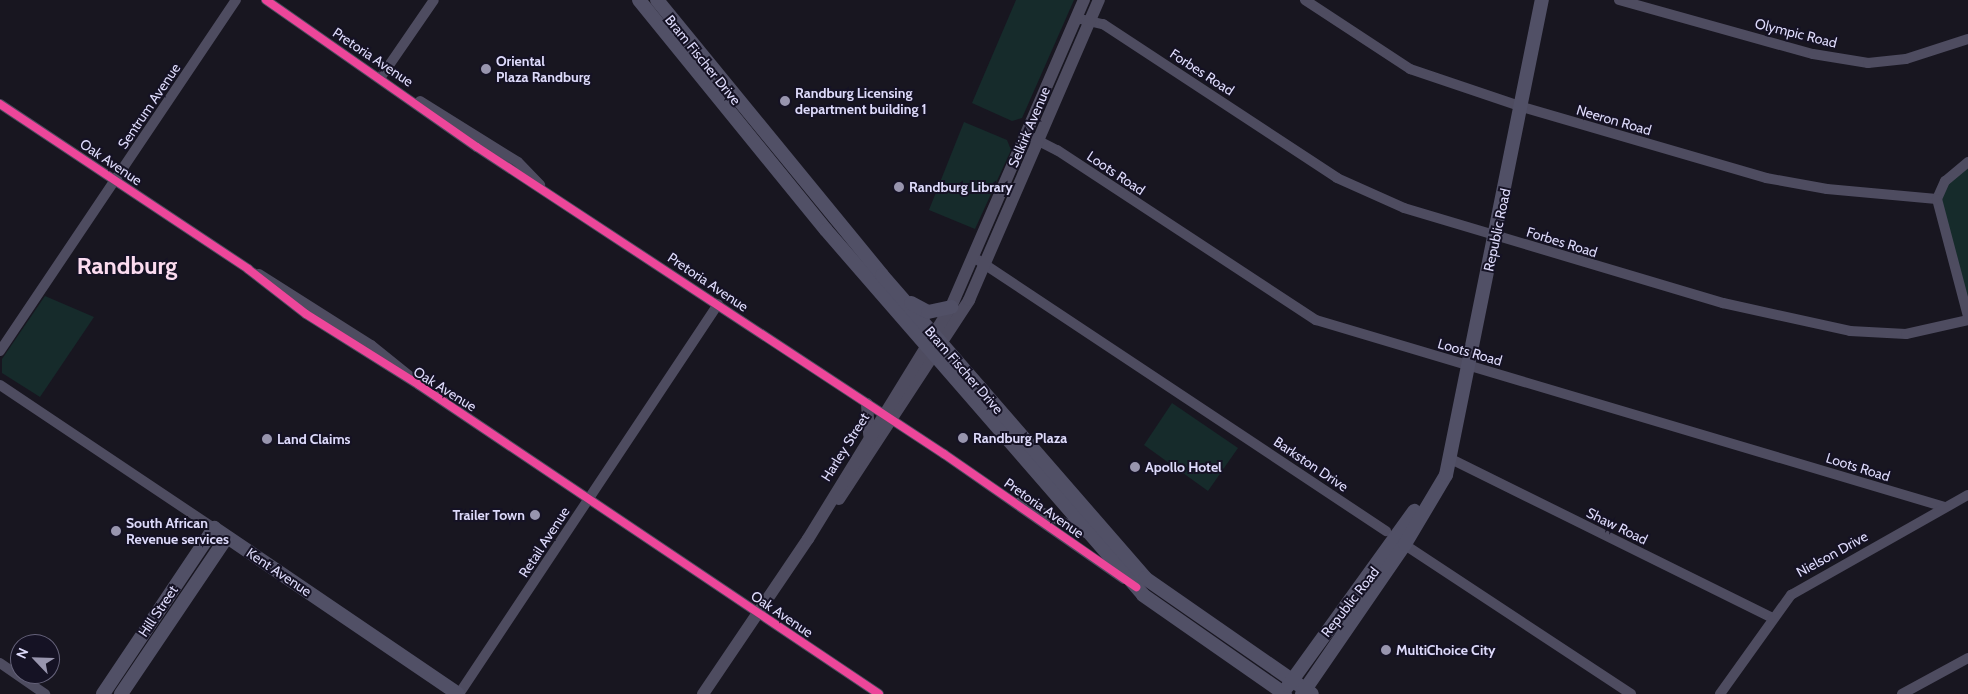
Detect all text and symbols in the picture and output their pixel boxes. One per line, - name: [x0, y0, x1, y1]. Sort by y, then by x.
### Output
- street label: Bram Fischer Drive: [662, 12, 744, 108]
- street label: Olympic Road: [1753, 15, 1839, 51]
- street label: Pretoria Avenue: [330, 24, 416, 90]
- street label: Forbes Road: [1167, 45, 1237, 99]
- place label: Oriental Plaza Randburg: [496, 53, 590, 85]
- street label: Sentrum Avenue: [114, 60, 184, 152]
- marker: Oriental Plaza Randburg: [480, 63, 492, 75]
- street label: Selkirk Avenue: [1004, 84, 1054, 170]
- place label: Randburg Licensing department building 1: [795, 85, 927, 118]
- marker: Randburg Licensing department building 1: [779, 95, 791, 107]
- street label: Neeron Road: [1575, 101, 1653, 139]
- street label: Oak Avenue: [77, 135, 145, 189]
- street label: Loots Road: [1084, 148, 1148, 198]
- place label: Randburg Library: [909, 179, 1013, 195]
- marker: Randburg Library: [893, 181, 905, 193]
- street label: Republic Road: [1480, 187, 1514, 273]
- street label: Forbes Road: [1525, 223, 1599, 261]
- street label: Pretoria Avenue: [665, 249, 751, 315]
- district label: Randburg: [77, 252, 177, 280]
- street label: Bram Fischer Drive: [921, 323, 1007, 417]
- street label: Loots Road: [1436, 335, 1504, 369]
- street label: Oak Avenue: [410, 363, 480, 415]
- street label: Harley Street: [817, 410, 873, 484]
- place label: Randburg Plaza: [973, 430, 1067, 446]
- place label: Land Claims: [277, 431, 350, 447]
- marker: Randburg Plaza: [957, 432, 969, 444]
- marker: Land Claims: [261, 433, 273, 445]
- street label: Barkston Drive: [1271, 433, 1351, 495]
- street label: Loots Road: [1824, 449, 1892, 485]
- place label: Apollo Hotel: [1145, 459, 1222, 475]
- marker: Apollo Hotel: [1129, 461, 1141, 473]
- street label: Pretoria Avenue: [1001, 474, 1087, 542]
- street label: Retail Avenue: [515, 504, 573, 580]
- street label: Shaw Road: [1584, 504, 1650, 548]
- place label: Trailer Town: [452, 507, 525, 523]
- marker: Trailer Town: [529, 509, 541, 521]
- place label: South African Revenue services: [126, 515, 229, 548]
- marker: South African Revenue services: [110, 525, 122, 537]
- street label: Nielson Drive: [1793, 527, 1871, 581]
- street label: Kent Avenue: [243, 544, 315, 600]
- street label: Republic Road: [1317, 564, 1383, 640]
- street label: Hill Street: [135, 582, 181, 640]
- street label: Oak Avenue: [748, 587, 816, 641]
- north arrow: [10, 634, 60, 684]
- place label: MultiChoice City: [1396, 642, 1496, 658]
- marker: MultiChoice City: [1380, 644, 1392, 656]
- text: N: [12, 645, 32, 661]

